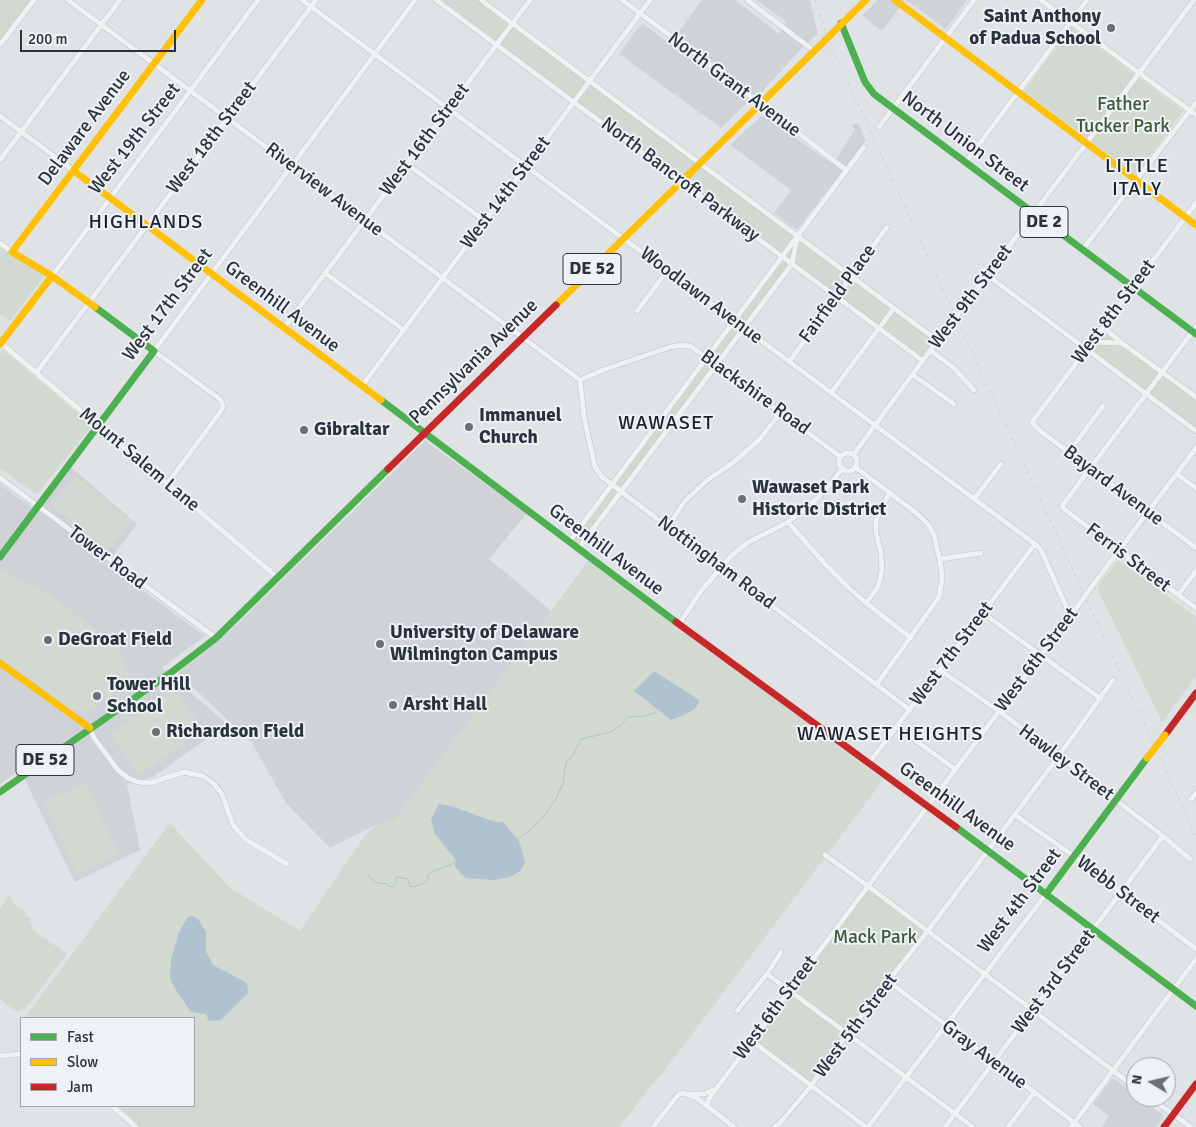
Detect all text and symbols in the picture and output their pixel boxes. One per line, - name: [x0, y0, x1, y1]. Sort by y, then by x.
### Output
- place label: Saint Anthony of Padua School: [969, 6, 1101, 50]
- scale bar: [22, 20, 179, 52]
- marker: Saint Anthony of Padua School: [1105, 22, 1117, 34]
- street label: North Grant Avenue: [663, 28, 805, 142]
- text: 200 m: [28, 30, 68, 48]
- street label: Delaware Avenue: [34, 65, 136, 191]
- street label: West 18th Street: [162, 77, 262, 199]
- street label: West 19th Street: [84, 79, 186, 199]
- street label: West 16th Street: [375, 79, 475, 201]
- street label: North Union Street: [897, 87, 1033, 197]
- park label: Father Tucker Park: [1076, 94, 1170, 138]
- street label: North Bancroft Parkway: [596, 113, 764, 247]
- street label: West 14th Street: [456, 132, 556, 254]
- street label: Riverview Avenue: [260, 138, 388, 242]
- district label: LITTLE ITALY: [1104, 155, 1170, 202]
- road number: DE 2: [1020, 206, 1068, 238]
- district label: HIGHLANDS: [87, 211, 205, 235]
- street label: Fairfield Place: [795, 240, 881, 348]
- street label: West 9th Street: [924, 240, 1018, 354]
- street label: Woodlawn Avenue: [635, 242, 767, 350]
- street label: West 17th Street: [118, 244, 218, 366]
- road number: DE 52: [563, 253, 621, 284]
- street label: West 8th Street: [1067, 255, 1161, 369]
- street label: Greenhill Avenue: [220, 256, 344, 358]
- street label: Pennsylvania Avenue: [405, 295, 543, 429]
- street label: Blackshire Road: [696, 346, 814, 440]
- street label: Mount Salem Lane: [74, 403, 204, 517]
- place label: Immanuel Church: [479, 405, 562, 449]
- district label: WAWASET: [617, 412, 715, 436]
- place label: Gibraltar: [314, 419, 389, 441]
- marker: Immanuel Church: [463, 421, 475, 433]
- marker: Gibraltar: [298, 424, 310, 436]
- street label: Bayard Avenue: [1058, 441, 1168, 531]
- place label: Wawaset Park Historic District: [752, 477, 886, 521]
- marker: Wawaset Park Historic District: [736, 493, 748, 505]
- street label: Greenhill Avenue: [544, 499, 668, 601]
- street label: Nottingham Road: [653, 511, 779, 615]
- street label: Ferris Street: [1081, 519, 1175, 597]
- street label: Tower Road: [63, 521, 151, 595]
- street label: West 7th Street: [905, 597, 999, 711]
- street label: West 6th Street: [990, 603, 1084, 717]
- place label: University of Delaware Wilmington Campus: [390, 622, 579, 666]
- place label: DeGroat Field: [58, 629, 172, 651]
- marker: DeGroat Field: [42, 634, 54, 646]
- marker: University of Delaware Wilmington Campus: [374, 638, 386, 650]
- place label: Tower Hill School: [107, 674, 191, 718]
- marker: Tower Hill School: [91, 690, 103, 702]
- place label: Arsht Hall: [403, 694, 487, 716]
- marker: Arsht Hall: [387, 699, 399, 711]
- street label: Hawley Street: [1014, 720, 1118, 806]
- place label: Richardson Field: [166, 721, 304, 743]
- district label: WAWASET HEIGHTS: [795, 723, 985, 747]
- marker: Richardson Field: [150, 726, 162, 738]
- road number: DE 52: [16, 744, 74, 776]
- street label: Greenhill Avenue: [894, 757, 1020, 857]
- street label: West 4th Street: [973, 844, 1067, 958]
- street label: Webb Street: [1072, 851, 1164, 929]
- street label: West 3rd Street: [1007, 925, 1101, 1039]
- park label: Mack Park: [833, 927, 917, 949]
- street label: West 6th Street: [729, 951, 823, 1065]
- street label: West 5th Street: [809, 969, 903, 1083]
- street label: Gray Avenue: [937, 1016, 1031, 1094]
- legend: [20, 1017, 195, 1107]
- text: Fast: [67, 1028, 94, 1046]
- text: Slow: [67, 1053, 98, 1071]
- north arrow: [1126, 1057, 1176, 1107]
- text: N: [1128, 1074, 1146, 1086]
- text: Jam: [67, 1078, 93, 1096]

